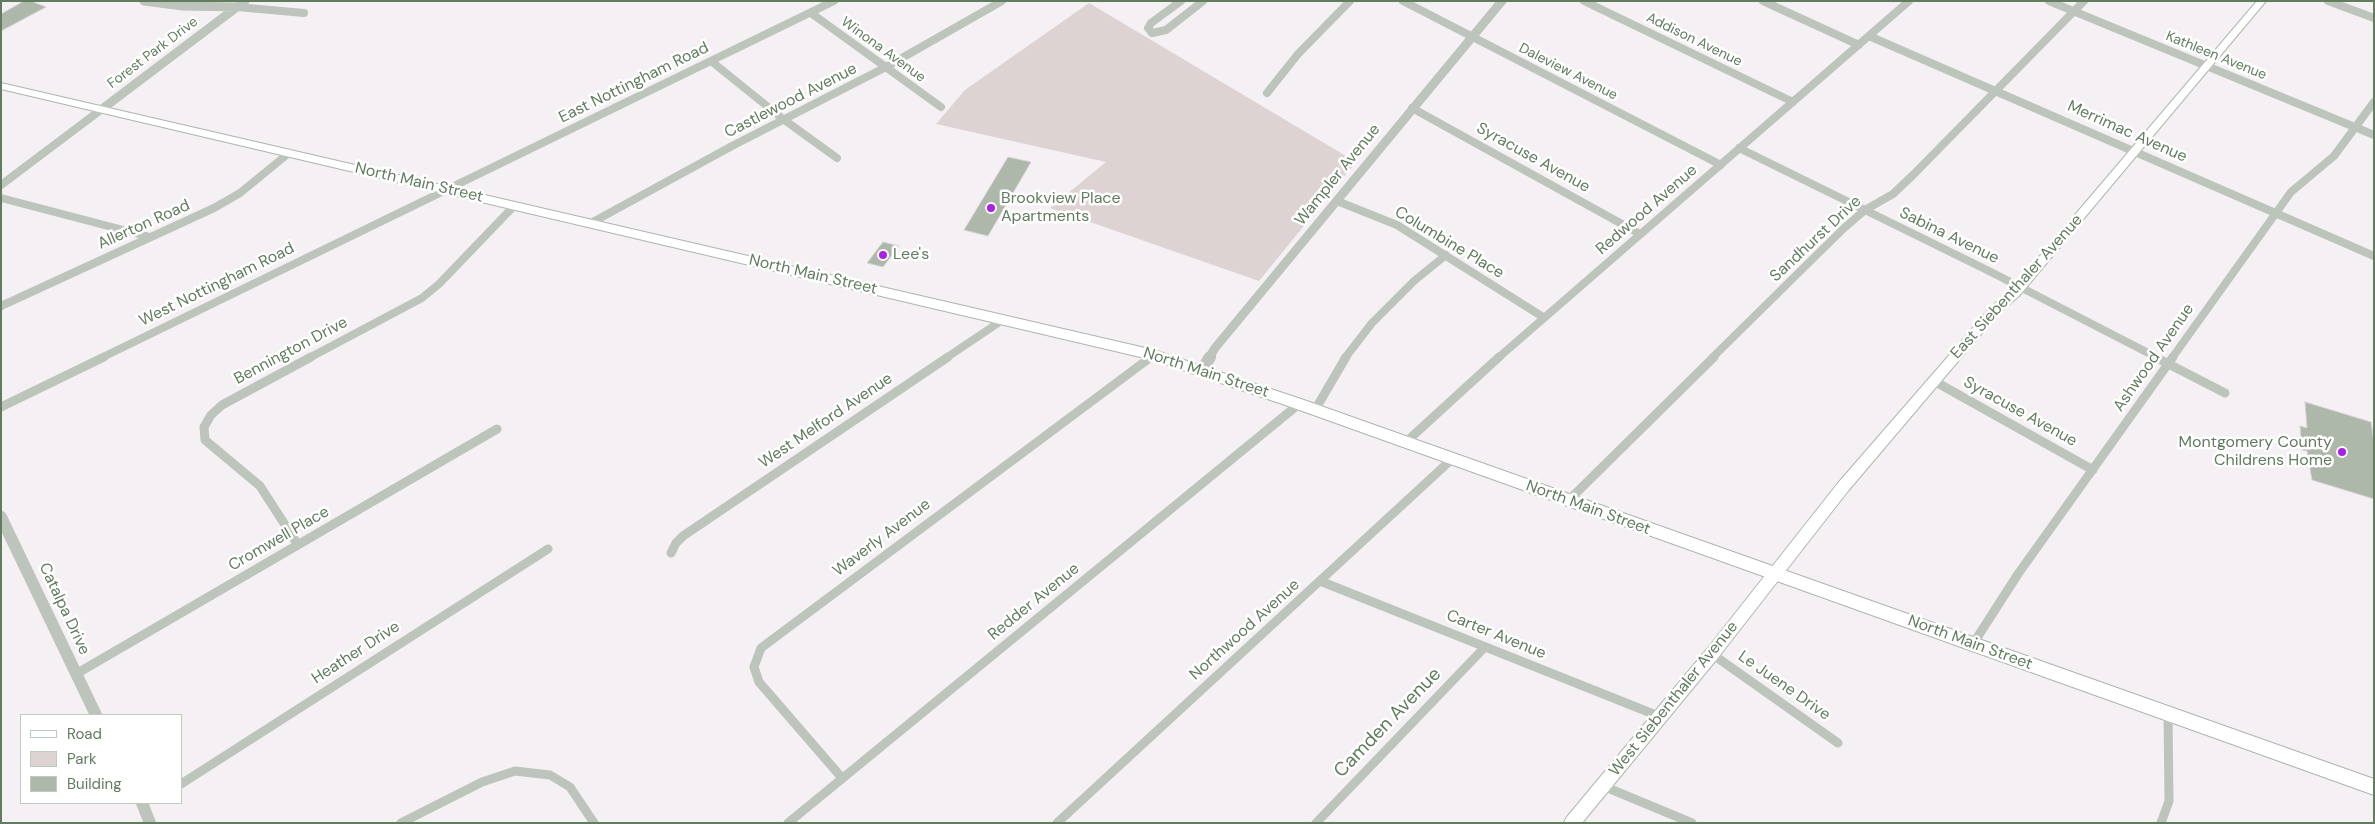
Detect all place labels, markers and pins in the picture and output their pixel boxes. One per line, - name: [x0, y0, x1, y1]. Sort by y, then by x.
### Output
- place label: Brookview Place Apartments: [1001, 189, 1121, 227]
- marker: Brookview Place Apartments: [985, 202, 997, 214]
- place label: Lee's: [893, 245, 929, 265]
- marker: Lee's: [877, 249, 889, 261]
- place label: Montgomery County Childrens Home: [2179, 433, 2332, 471]
- marker: Montgomery County Childrens Home: [2336, 446, 2348, 458]

